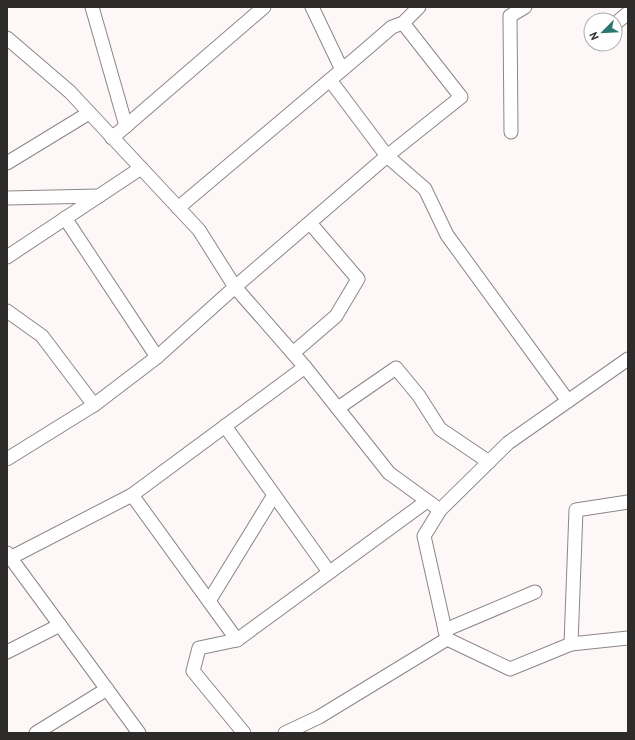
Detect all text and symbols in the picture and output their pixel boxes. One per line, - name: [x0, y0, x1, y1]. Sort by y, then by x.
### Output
- north arrow: [583, 12, 623, 52]
- text: N: [586, 30, 602, 42]

